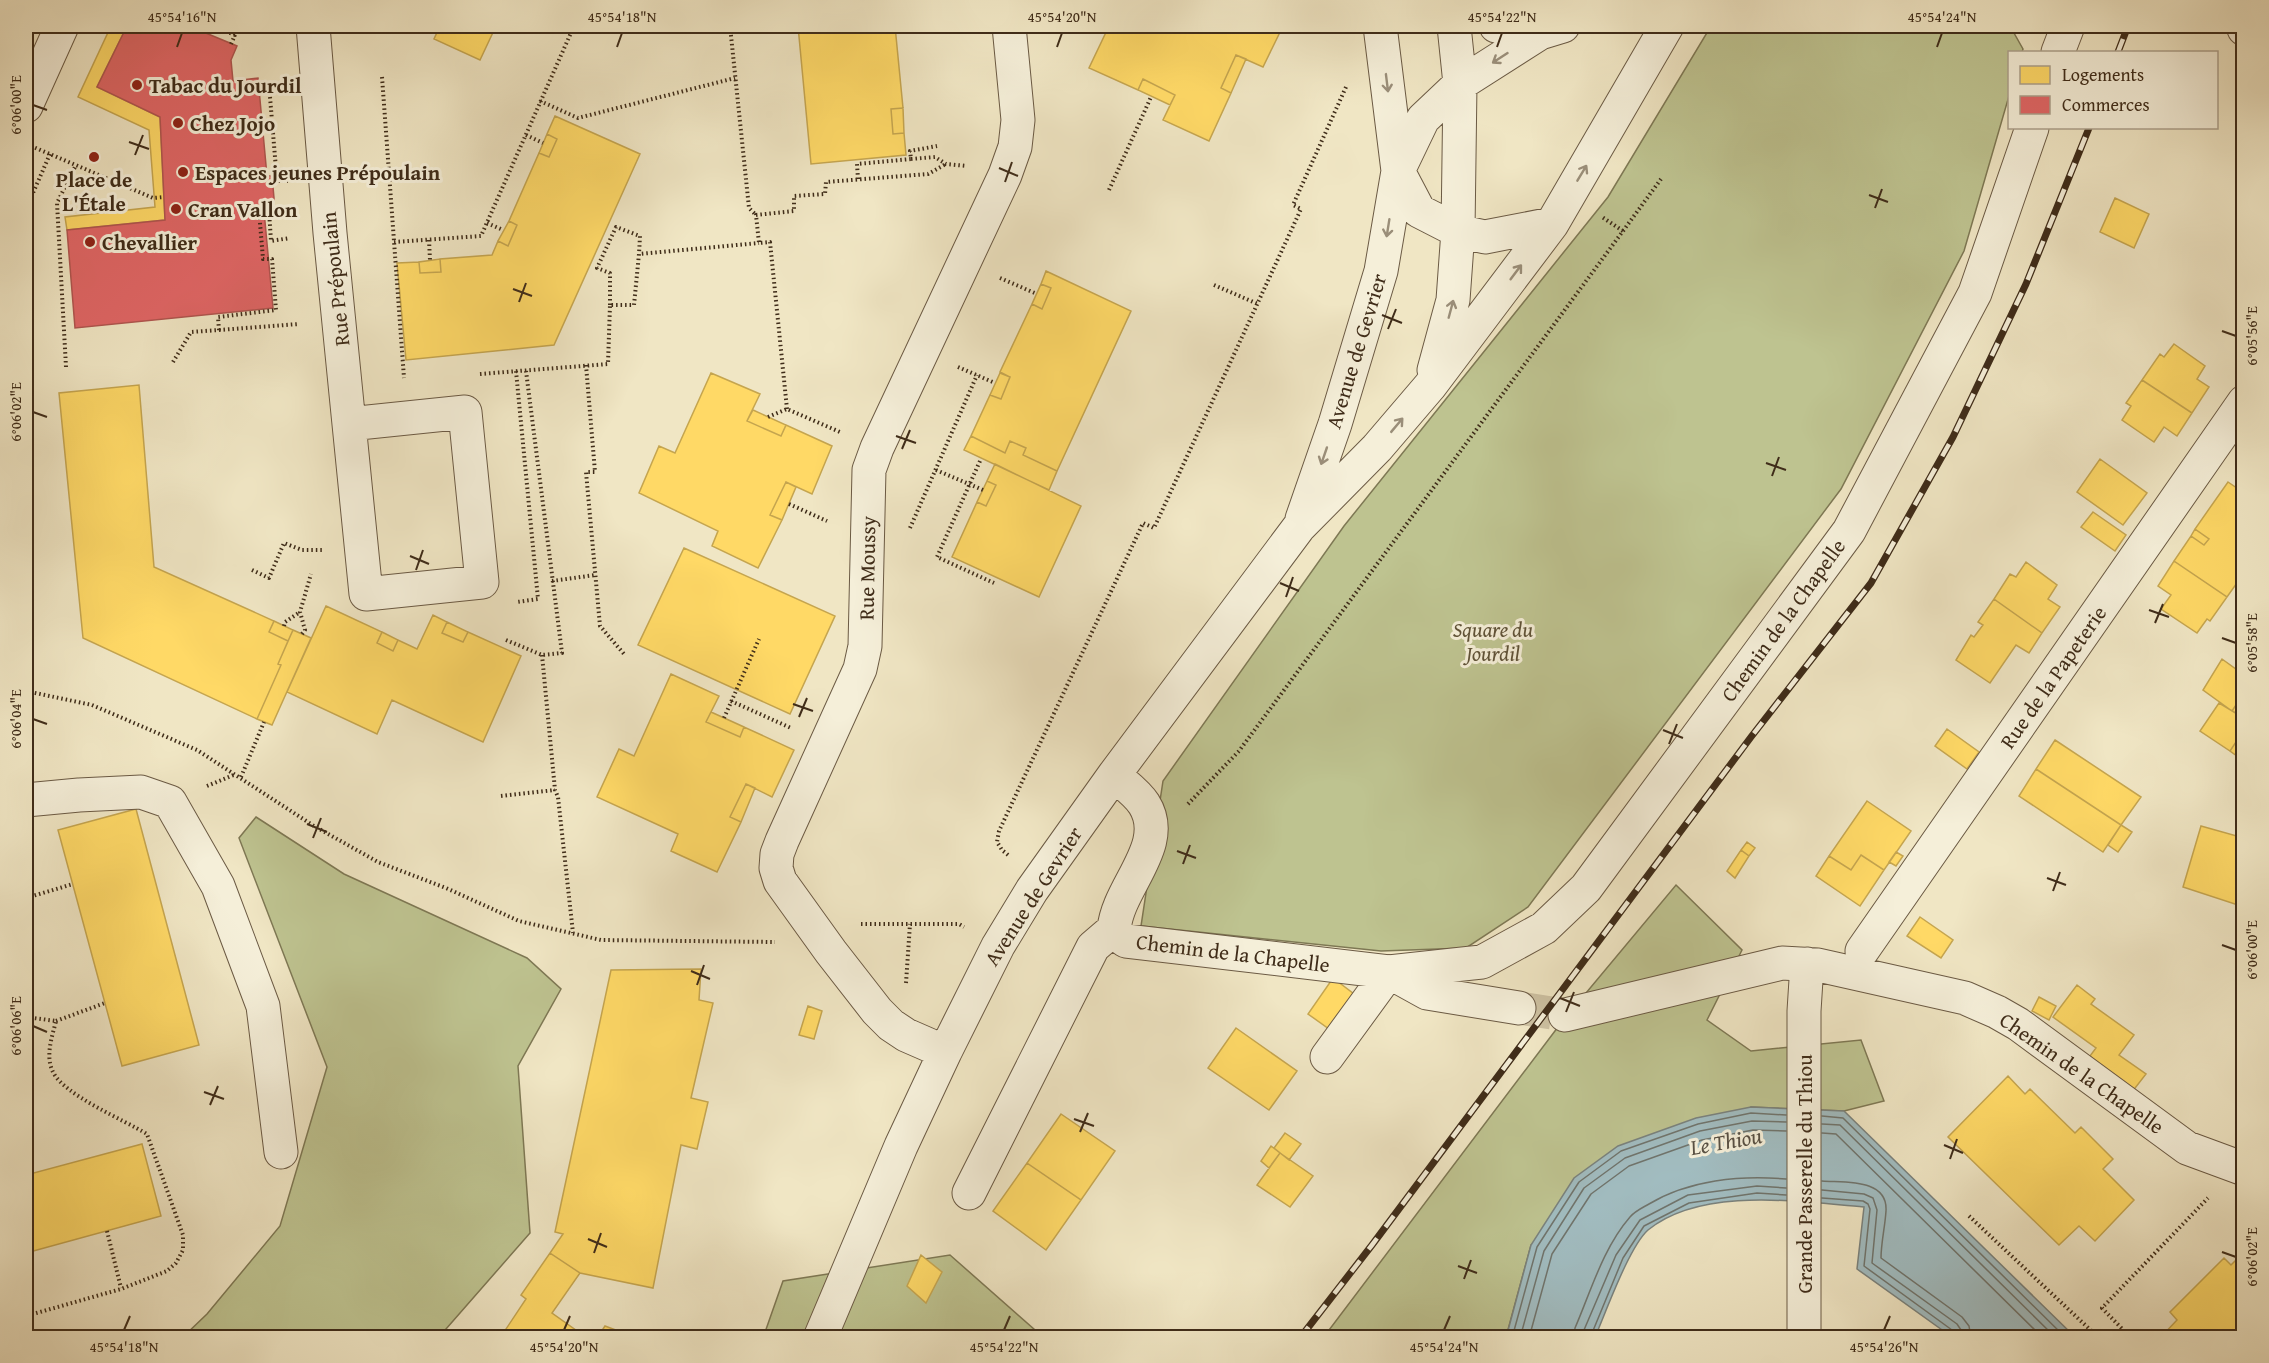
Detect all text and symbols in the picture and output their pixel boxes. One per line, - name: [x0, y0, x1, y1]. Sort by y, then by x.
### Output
- text: 45°54'16"N: [148, 6, 217, 27]
- text: 45°54'18"N: [588, 6, 657, 27]
- text: 45°54'20"N: [1028, 6, 1097, 27]
- text: 45°54'22"N: [1468, 6, 1537, 27]
- text: 45°54'24"N: [1908, 6, 1977, 27]
- legend: [2008, 51, 2218, 129]
- one-way arrow: [1492, 53, 1509, 65]
- text: Logements: [2062, 61, 2144, 88]
- place label: Tabac du Jourdil: [149, 70, 302, 101]
- one-way arrow: [1382, 73, 1393, 93]
- text: 6°06'00"E: [5, 75, 26, 135]
- marker: Tabac du Jourdil: [130, 78, 144, 92]
- text: Commerces: [2062, 91, 2150, 118]
- place label: Chez Jojo: [190, 108, 275, 139]
- marker: Chez Jojo: [171, 116, 185, 130]
- marker: Place de L'Étale: [87, 150, 101, 164]
- place label: Espaces jeunes Prépoulain: [195, 157, 441, 188]
- place label: Place de L'Étale: [56, 164, 132, 219]
- marker: Espaces jeunes Prépoulain: [176, 165, 190, 179]
- one-way arrow: [1577, 165, 1588, 183]
- place label: Cran Vallon: [188, 194, 298, 225]
- marker: Cran Vallon: [169, 202, 183, 216]
- street label: Rue Prépoulain: [313, 210, 357, 348]
- one-way arrow: [1383, 218, 1394, 238]
- place label: Chevallier: [102, 227, 198, 258]
- marker: Chevallier: [83, 235, 97, 249]
- one-way arrow: [1509, 265, 1522, 281]
- street label: Avenue de Gevrier: [1318, 269, 1394, 432]
- one-way arrow: [1445, 300, 1457, 319]
- text: 6°05'56"E: [2241, 306, 2262, 366]
- text: 6°06'02"E: [5, 382, 26, 442]
- one-way arrow: [1391, 417, 1404, 433]
- one-way arrow: [1317, 446, 1328, 465]
- street label: Rue Moussy: [851, 515, 883, 620]
- street label: Chemin de la Chapelle: [1713, 532, 1853, 708]
- street label: Rue de la Papeterie: [1992, 599, 2114, 755]
- text: 6°05'58"E: [2241, 613, 2262, 673]
- park label: Square du Jourdil: [1453, 614, 1533, 669]
- text: 6°06'04"E: [5, 689, 26, 749]
- street label: Avenue de Gevrier: [976, 820, 1090, 972]
- text: 6°06'00"E: [2241, 920, 2262, 980]
- street label: Chemin de la Chapelle: [1135, 926, 1332, 980]
- text: 6°06'06"E: [5, 996, 26, 1056]
- street label: Chemin de la Chapelle: [1993, 1004, 2171, 1142]
- street label: Grande Passerelle du Thiou: [1789, 1054, 1820, 1294]
- water label: Le Thiou: [1687, 1119, 1764, 1163]
- text: 6°06'02"E: [2241, 1227, 2262, 1287]
- text: 45°54'18"N: [90, 1336, 159, 1357]
- text: 45°54'20"N: [530, 1336, 599, 1357]
- text: 45°54'22"N: [970, 1336, 1039, 1357]
- text: 45°54'24"N: [1410, 1336, 1479, 1357]
- text: 45°54'26"N: [1850, 1336, 1919, 1357]

